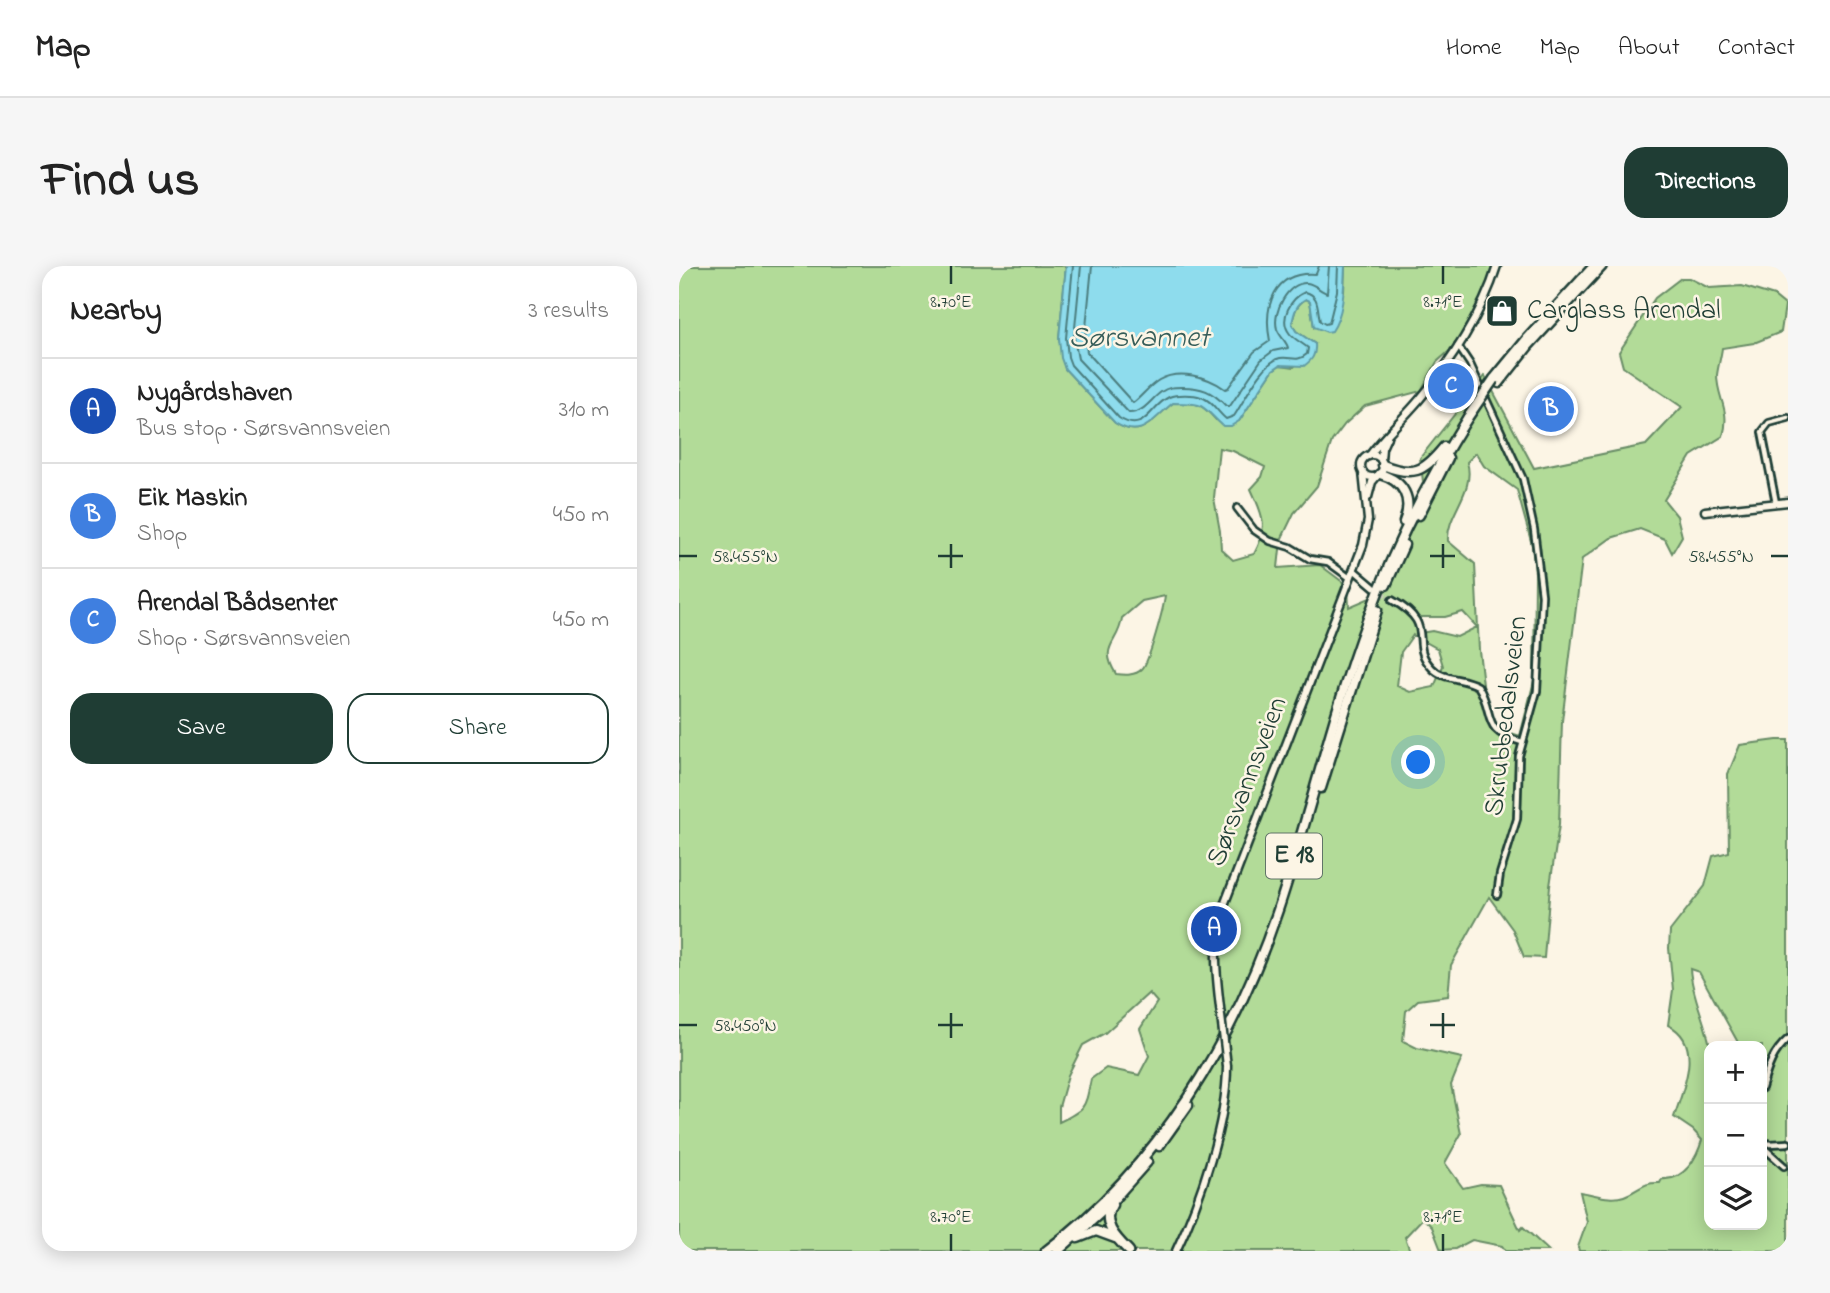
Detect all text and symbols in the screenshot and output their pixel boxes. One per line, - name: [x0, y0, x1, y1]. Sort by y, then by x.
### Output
- text: Map: [35, 24, 91, 72]
- text: Home: [1446, 31, 1502, 66]
- text: Map: [1540, 31, 1580, 66]
- text: About: [1618, 31, 1680, 66]
- text: Contact: [1718, 31, 1795, 66]
- text: Find us: [42, 146, 199, 218]
- button: Directions: [1624, 147, 1788, 218]
- text: Nearby: [70, 290, 162, 334]
- text: 8.70°E: [930, 290, 972, 316]
- text: 8.71°E: [1423, 290, 1463, 316]
- place label: Carglass Arendal: [1527, 291, 1721, 332]
- shop icon: Carglass Arendal: [1483, 292, 1521, 330]
- text: 3 results: [528, 295, 609, 328]
- water label: Sørsvannet: [1069, 317, 1212, 361]
- pin: C: [1428, 360, 1474, 412]
- text: Nygårdshaven: [137, 375, 292, 413]
- pin: B: [1528, 383, 1574, 435]
- text: A: [86, 394, 100, 427]
- text: 310 m: [559, 394, 609, 427]
- text: Bus stop · Sørsvannsveien: [137, 413, 390, 446]
- text: Eik Maskin: [137, 480, 247, 518]
- text: B: [85, 499, 101, 532]
- text: 450 m: [553, 499, 609, 532]
- text: Shop: [137, 518, 187, 551]
- text: 58.455°N: [712, 545, 778, 571]
- text: 58.455°N: [1688, 545, 1754, 571]
- text: Arendal Bådsenter: [137, 585, 337, 623]
- text: C: [87, 604, 99, 637]
- text: 450 m: [553, 604, 609, 637]
- street label: Skrubbedalsveien: [1474, 613, 1540, 819]
- text: Shop · Sørsvannsveien: [137, 623, 350, 656]
- street label: Sørsvannsveien: [1197, 691, 1299, 873]
- button: Save: [70, 693, 333, 764]
- button: Share: [347, 693, 609, 764]
- your location: [1401, 745, 1435, 779]
- road number: E 18: [1266, 834, 1322, 878]
- pin: A: [1191, 903, 1237, 955]
- text: 58.450°N: [713, 1014, 777, 1040]
- map controls: [1704, 1041, 1767, 1230]
- button: +: [1704, 1041, 1767, 1104]
- button: −: [1704, 1104, 1767, 1167]
- button: layers: [1704, 1167, 1767, 1230]
- text: 8.70°E: [930, 1205, 972, 1231]
- text: 8.71°E: [1423, 1205, 1463, 1231]

